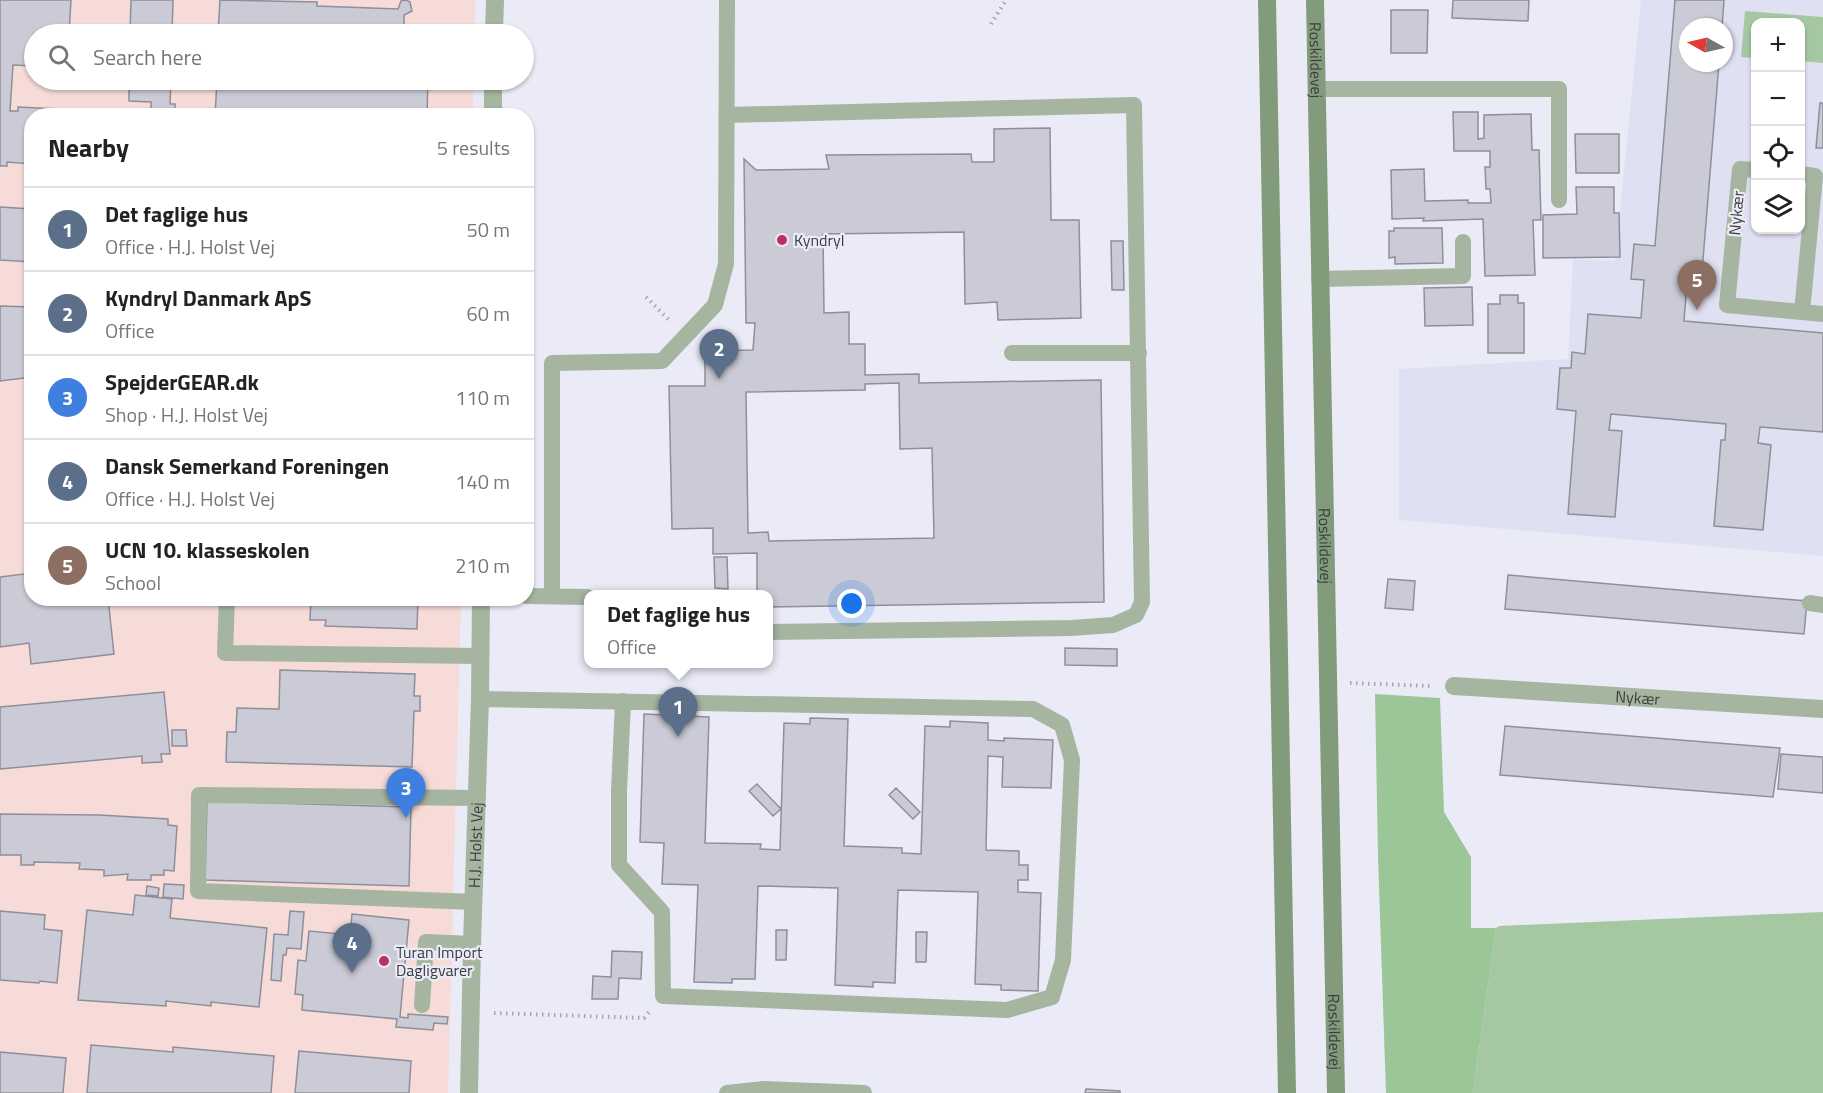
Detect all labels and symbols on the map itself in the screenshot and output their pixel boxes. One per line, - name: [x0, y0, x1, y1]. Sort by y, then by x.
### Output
- north arrow: [1679, 18, 1733, 72]
- street label: Roskildevej: [1303, 22, 1329, 98]
- street label: Nykær: [1722, 189, 1750, 236]
- place label: Kyndryl: [794, 228, 844, 252]
- marker: Kyndryl: [775, 233, 789, 247]
- pin: 5: [1678, 260, 1716, 310]
- pin: 2: [700, 330, 738, 379]
- street label: Roskildevej: [1313, 508, 1338, 584]
- your location: [837, 589, 866, 618]
- street label: Nykær: [1615, 684, 1661, 711]
- pin: 1: [658, 688, 698, 737]
- pin: 3: [386, 768, 426, 818]
- street label: H.J. Holst Vej: [462, 802, 489, 888]
- pin: 4: [332, 924, 372, 973]
- place label: Turan Import Dagligvarer: [396, 940, 483, 982]
- marker: Turan Import Dagligvarer: [377, 954, 391, 968]
- street label: Roskildevej: [1322, 994, 1348, 1070]

